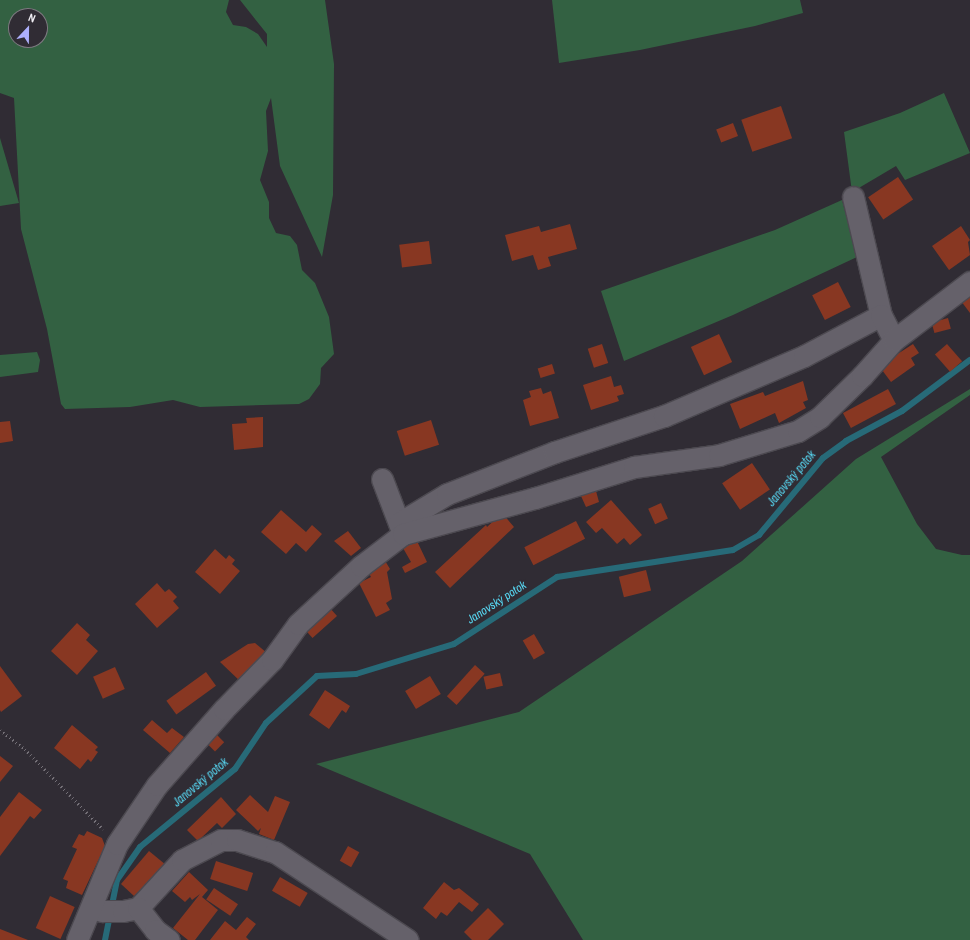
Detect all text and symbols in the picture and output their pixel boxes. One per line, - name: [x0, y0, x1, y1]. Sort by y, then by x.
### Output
- north arrow: [8, 8, 48, 48]
- text: N: [26, 10, 38, 26]
- water label: Janovský potok: [765, 448, 819, 510]
- water label: Janovský potok: [465, 578, 529, 628]
- water label: Janovský potok: [170, 756, 232, 810]

